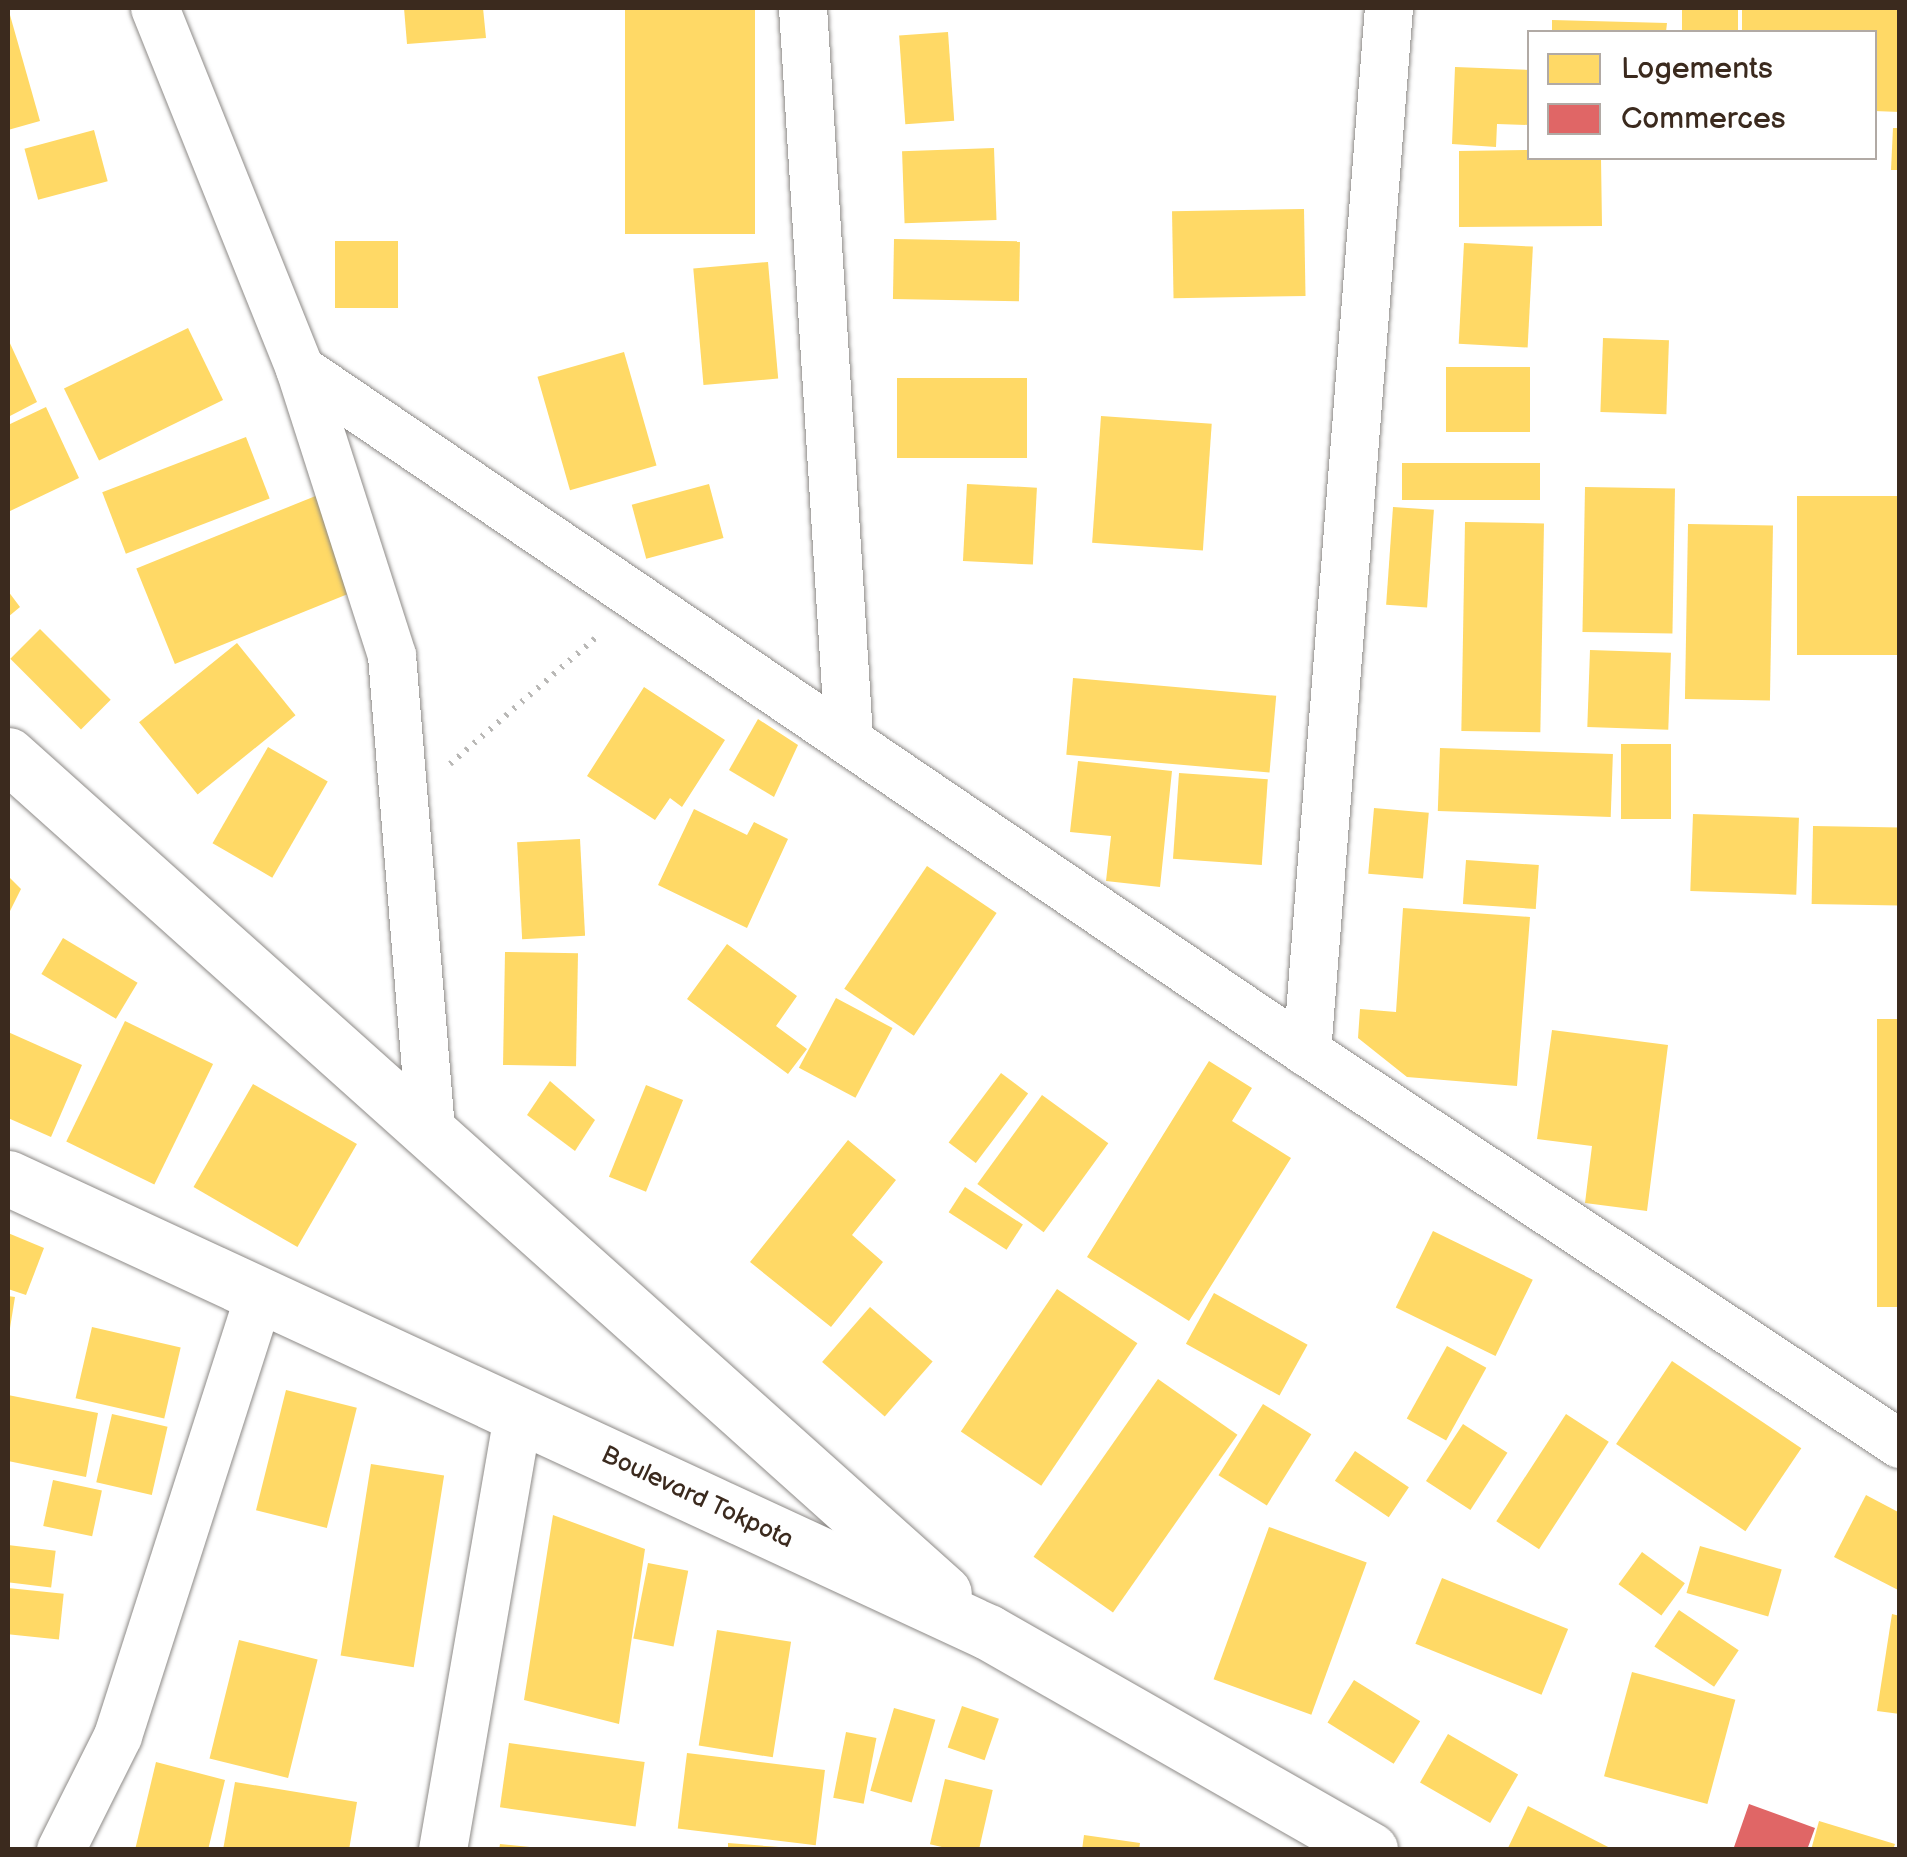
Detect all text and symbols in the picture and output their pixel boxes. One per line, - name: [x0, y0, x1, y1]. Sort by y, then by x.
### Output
- legend: [1527, 30, 1877, 160]
- text: Logements: [1621, 51, 1773, 87]
- text: Commerces: [1621, 101, 1786, 137]
- street label: Boulevard Tokpota: [596, 1440, 798, 1556]

